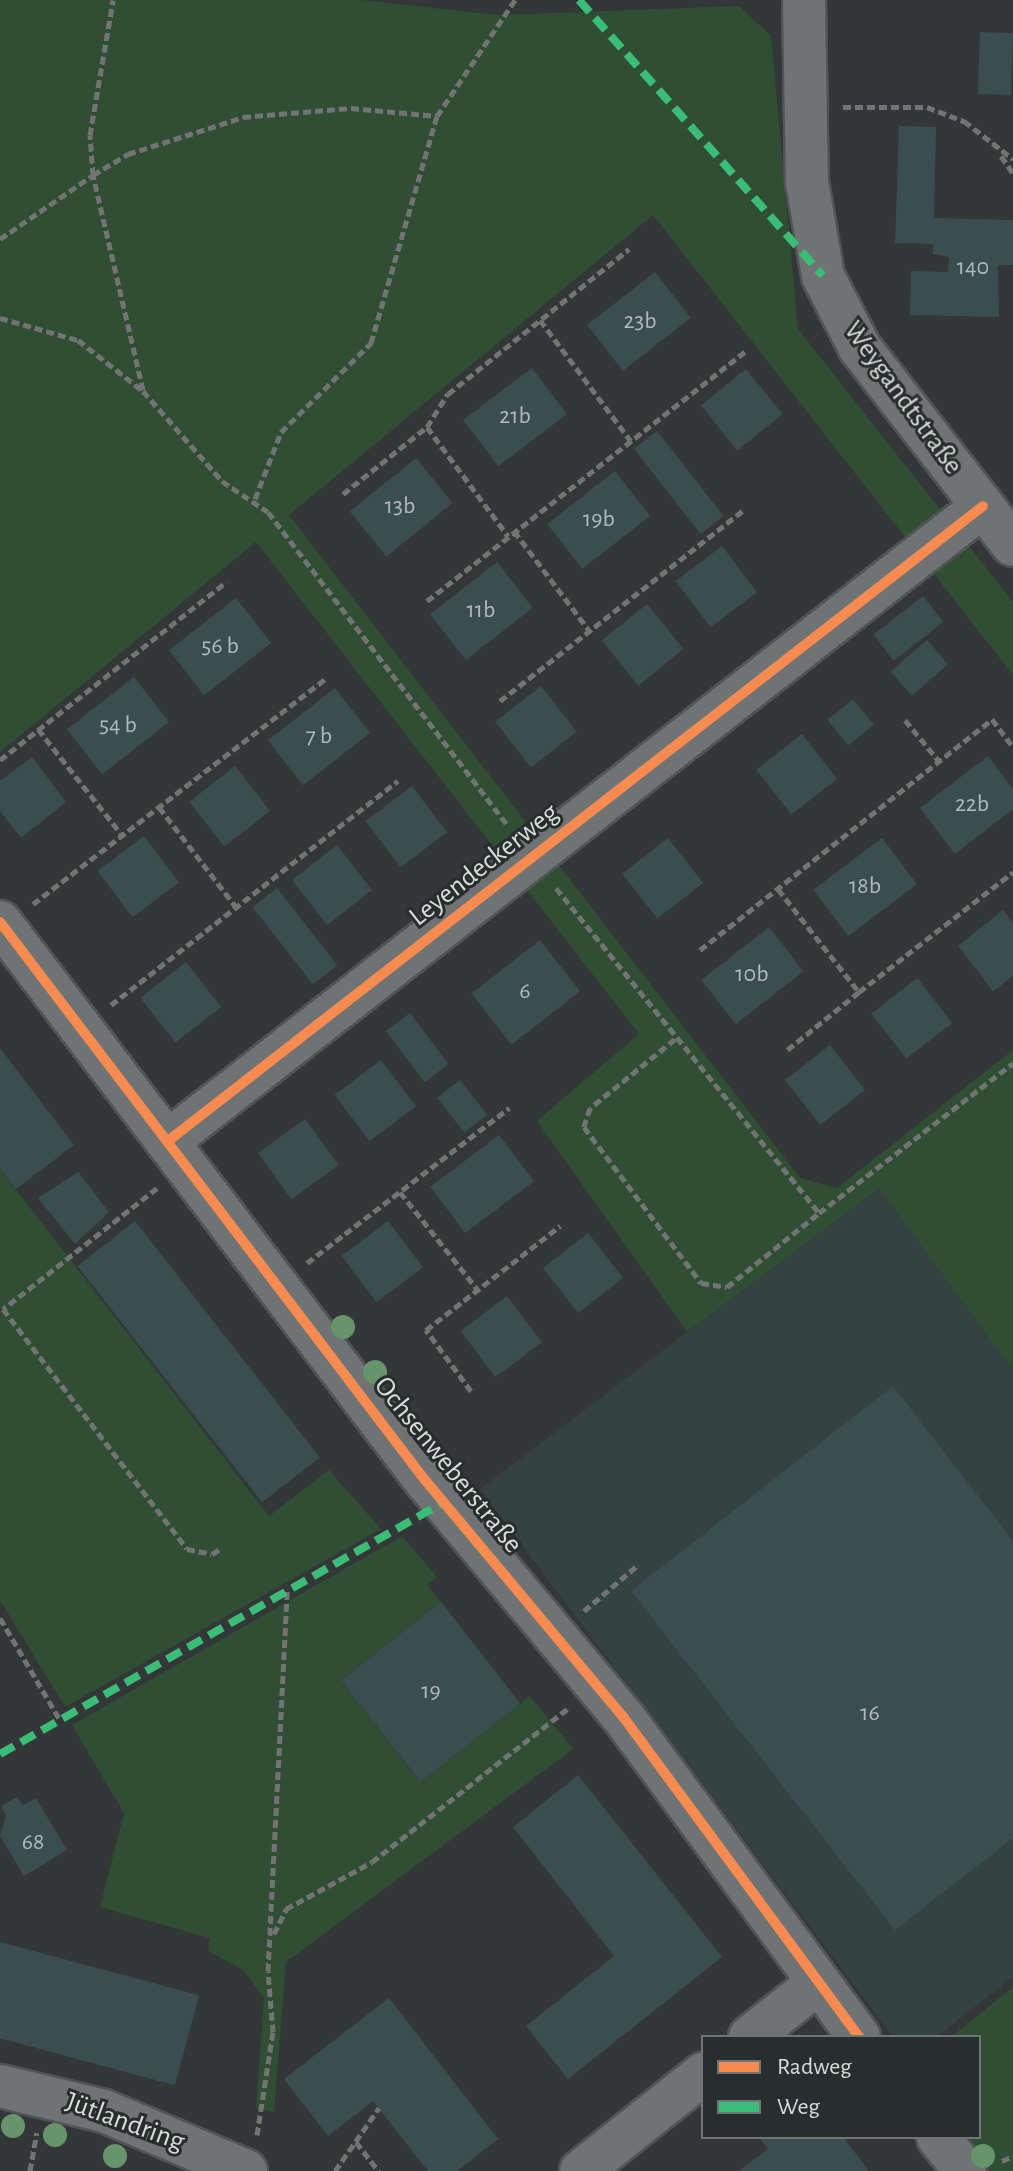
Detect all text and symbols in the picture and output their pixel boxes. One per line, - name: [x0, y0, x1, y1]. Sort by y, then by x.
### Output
- house number: 140: [957, 254, 989, 282]
- house number: 23b: [623, 308, 657, 336]
- street label: Weygandtstraße: [836, 315, 970, 481]
- house number: 21b: [499, 403, 531, 431]
- house number: 13b: [385, 493, 415, 521]
- house number: 19b: [583, 506, 615, 534]
- house number: 11b: [467, 597, 495, 625]
- house number: 56 b: [201, 633, 239, 661]
- house number: 54 b: [99, 712, 137, 740]
- house number: 7 b: [306, 723, 332, 751]
- house number: 22b: [955, 791, 989, 819]
- street label: Leyendeckerweg: [402, 796, 566, 934]
- house number: 18b: [849, 873, 881, 901]
- house number: 10b: [735, 961, 769, 989]
- house number: 6: [519, 978, 531, 1006]
- street label: Ochsenweberstraße: [367, 1370, 529, 1560]
- house number: 19: [421, 1678, 441, 1706]
- house number: 16: [860, 1700, 880, 1728]
- house number: 68: [22, 1829, 44, 1857]
- legend: [701, 2035, 981, 2139]
- text: Radweg: [777, 2055, 852, 2079]
- street label: Jütlandring: [61, 2085, 189, 2159]
- text: Weg: [777, 2095, 820, 2119]

